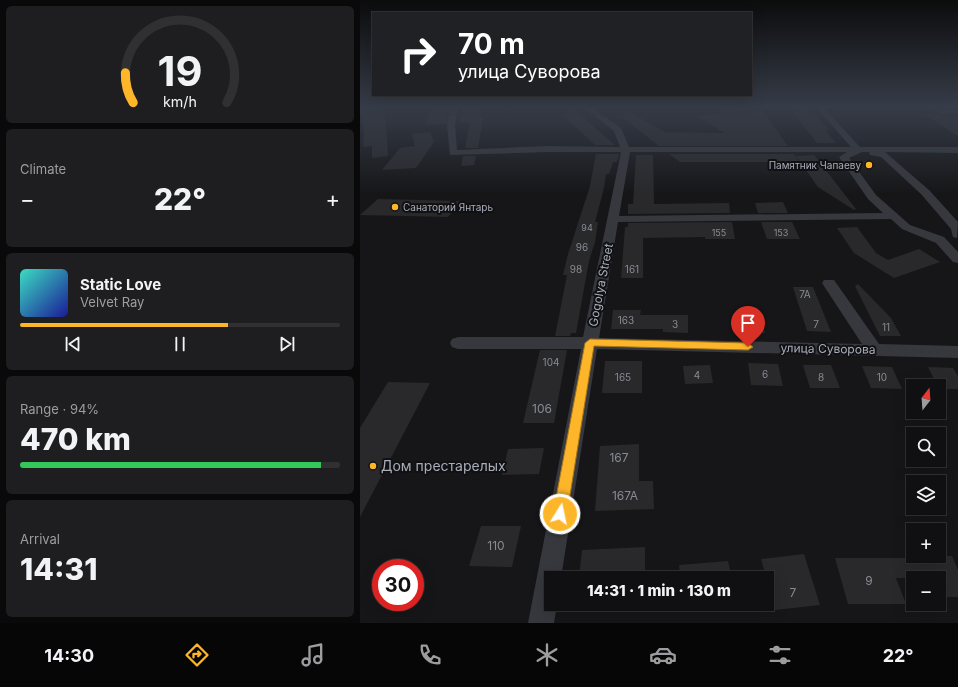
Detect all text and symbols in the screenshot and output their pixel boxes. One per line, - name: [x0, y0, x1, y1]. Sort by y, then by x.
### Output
- text: 70 m: [458, 27, 525, 61]
- icon: right: [392, 28, 444, 80]
- text: 19: [158, 46, 202, 96]
- text: улица Суворова: [458, 61, 601, 82]
- text: km/h: [163, 92, 197, 109]
- place label: Памятник Чапаеву: [769, 159, 861, 171]
- marker: Памятник Чапаеву: [864, 160, 874, 170]
- text: Climate: [20, 161, 66, 177]
- text: 22°: [154, 181, 206, 217]
- text: −: [20, 186, 35, 212]
- text: +: [325, 186, 340, 212]
- place label: Санаторий Янтарь: [403, 201, 493, 213]
- marker: Санаторий Янтарь: [390, 202, 400, 212]
- house number: 94: [581, 222, 593, 233]
- house number: 155: [712, 227, 726, 238]
- house number: 153: [774, 227, 789, 238]
- house number: 96: [576, 241, 588, 253]
- street label: Gogolya Street: [585, 242, 616, 328]
- house number: 98: [570, 263, 582, 275]
- house number: 161: [625, 263, 639, 275]
- text: Static Love: [80, 275, 161, 294]
- house number: 7А: [799, 288, 811, 300]
- text: Velvet Ray: [80, 294, 144, 310]
- pin: [731, 306, 765, 347]
- icon: arrive: [737, 312, 759, 334]
- house number: 163: [618, 314, 634, 326]
- house number: 3: [672, 318, 678, 330]
- house number: 7: [813, 318, 819, 330]
- house number: 11: [882, 321, 890, 333]
- icon: previous: [62, 333, 84, 355]
- icon: pause: [169, 333, 191, 355]
- icon: next: [276, 333, 298, 355]
- street label: улица Суворова: [780, 340, 876, 357]
- house number: 104: [543, 356, 559, 368]
- house number: 6: [762, 368, 768, 380]
- house number: 4: [694, 369, 700, 381]
- house number: 165: [615, 371, 631, 383]
- house number: 8: [818, 371, 824, 383]
- house number: 10: [877, 371, 887, 383]
- north arrow: [906, 379, 946, 419]
- map controls: [906, 379, 946, 611]
- text: Range · 94%: [20, 401, 99, 417]
- house number: 106: [532, 401, 552, 416]
- text: 470 km: [20, 421, 131, 457]
- button: search: [906, 427, 946, 467]
- house number: 167: [609, 450, 629, 465]
- place label: Дом престарелых: [381, 457, 506, 474]
- marker: Дом престарелых: [368, 461, 378, 471]
- button: layers: [906, 475, 946, 515]
- house number: 167А: [612, 488, 638, 503]
- position arrow: [539, 493, 581, 535]
- button: +: [906, 523, 946, 563]
- text: Arrival: [20, 531, 60, 547]
- house number: 110: [487, 538, 505, 553]
- text: 14:31: [20, 551, 97, 587]
- speed limit sign: 30: [372, 559, 424, 611]
- button: −: [906, 571, 946, 611]
- house number: 9: [865, 573, 873, 588]
- text: 14:31 · 1 min · 130 m: [587, 581, 731, 600]
- house number: 7: [790, 585, 797, 600]
- icon: directions: [183, 641, 211, 669]
- icon: music: [299, 641, 327, 669]
- icon: phone: [416, 641, 444, 669]
- icon: climate: [533, 641, 561, 669]
- icon: car: [649, 641, 677, 669]
- icon: filters: [766, 641, 794, 669]
- text: 14:30: [44, 645, 94, 666]
- text: 22°: [883, 645, 914, 666]

